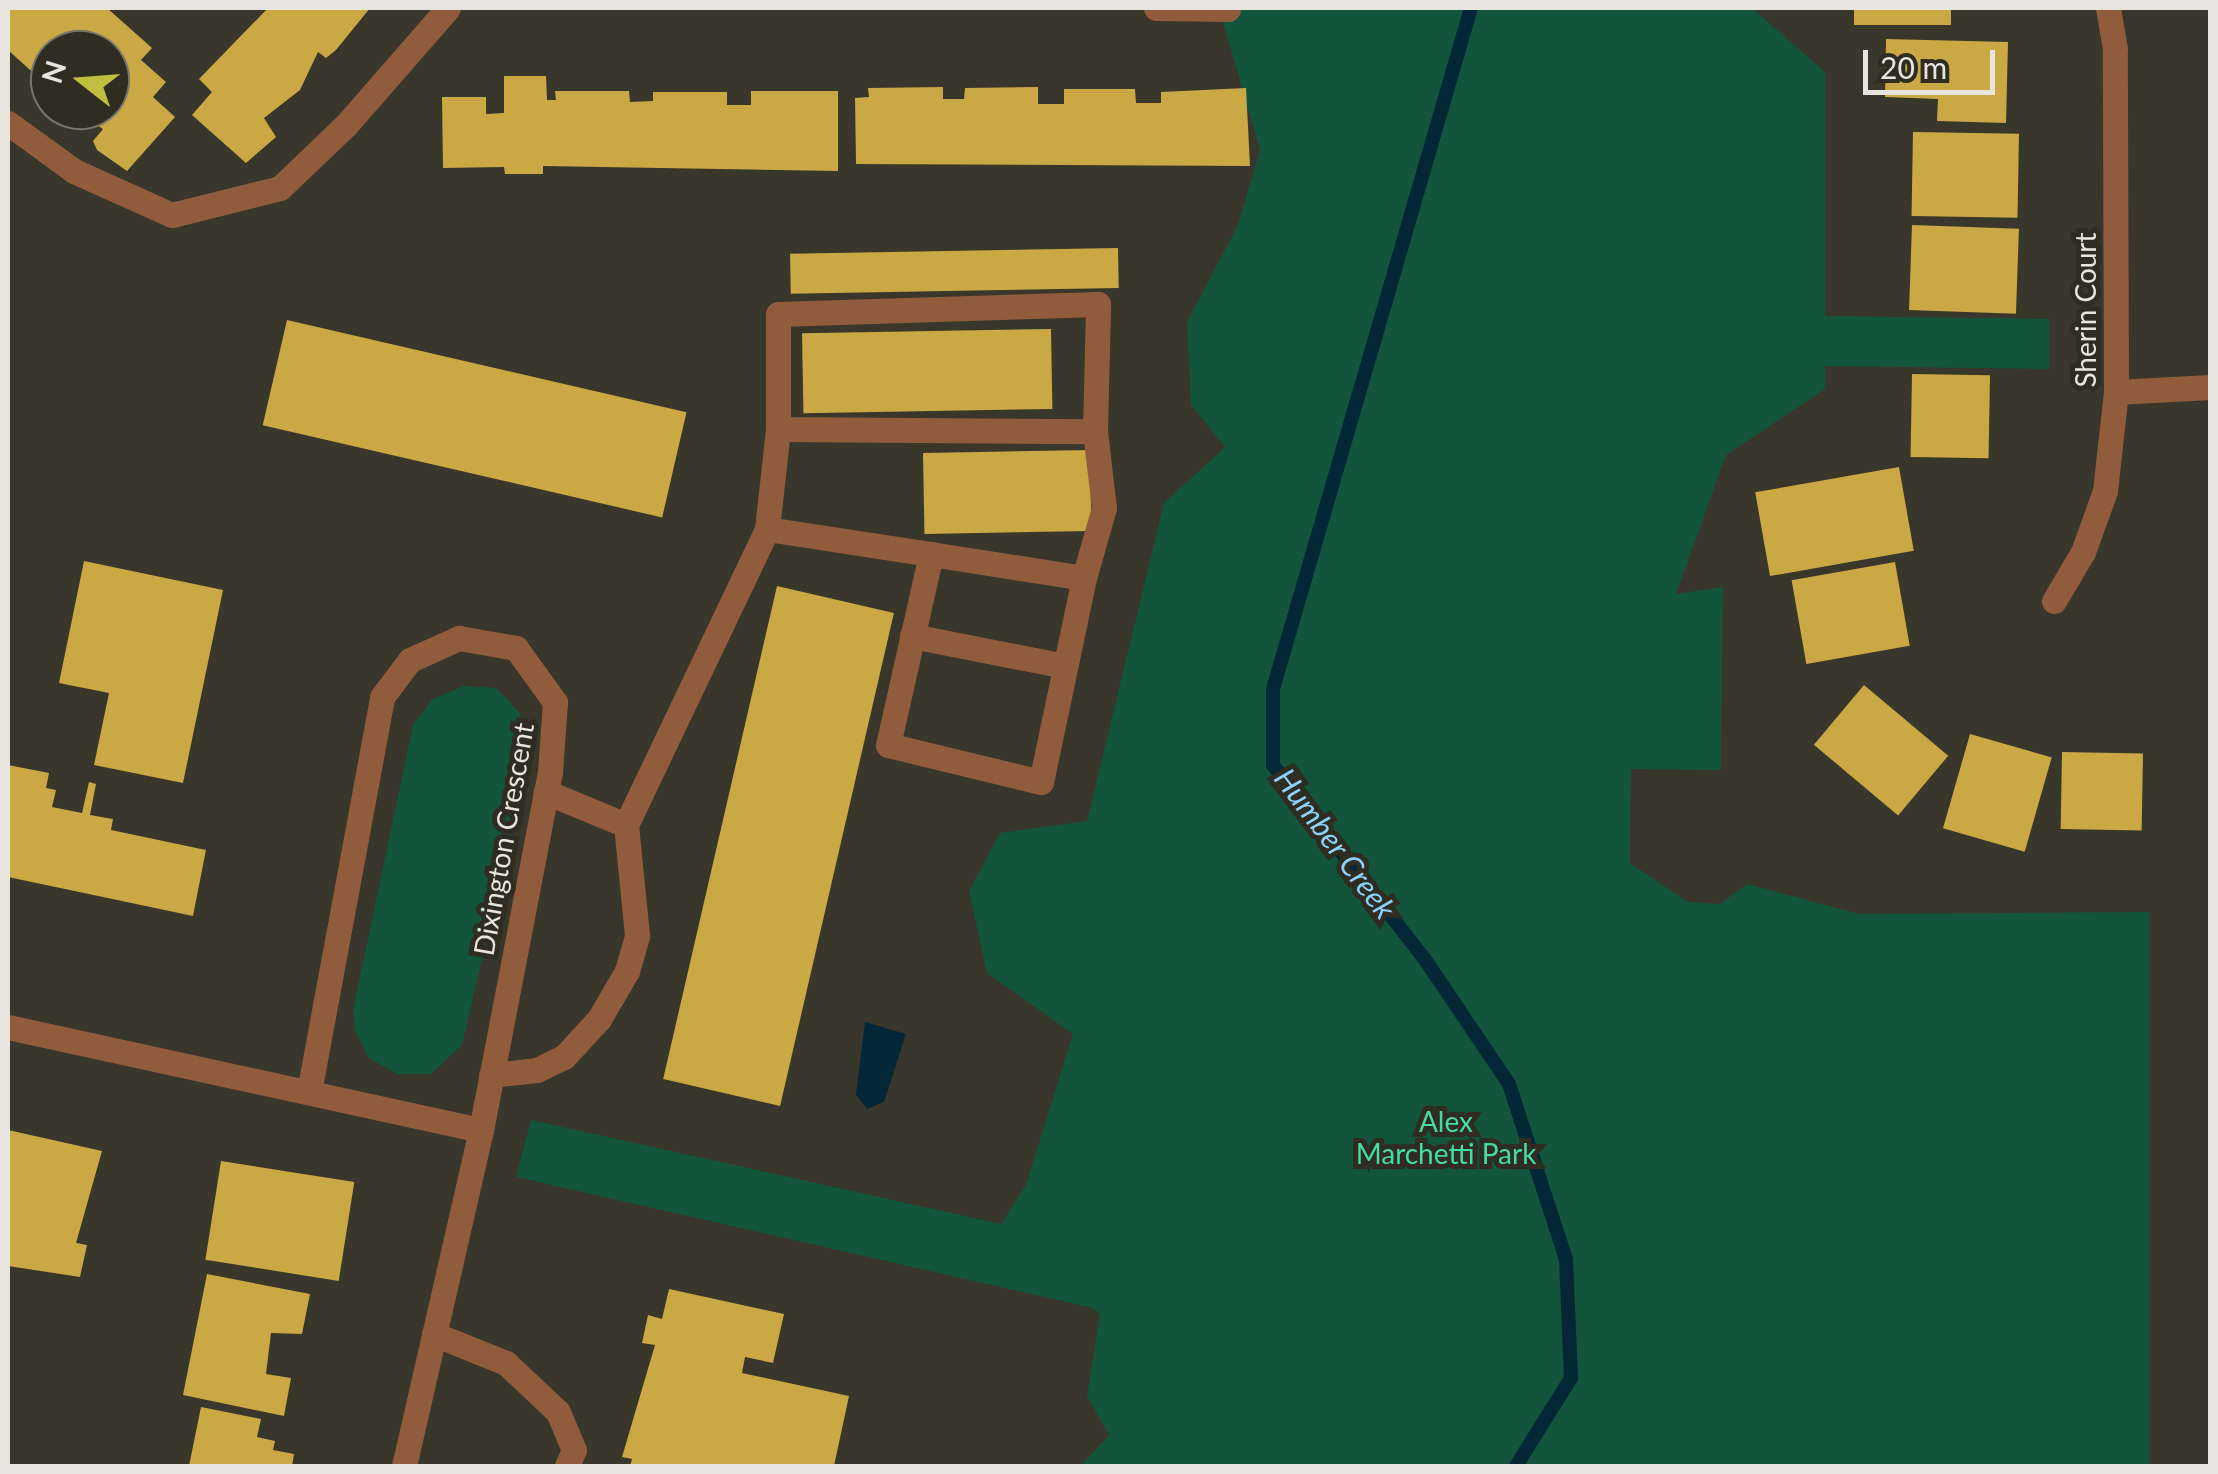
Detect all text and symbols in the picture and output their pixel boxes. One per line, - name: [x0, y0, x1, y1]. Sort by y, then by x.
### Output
- north arrow: [30, 30, 130, 130]
- scale bar: [1868, 30, 2000, 92]
- text: 20 m: [1880, 49, 1947, 85]
- text: N: [34, 57, 73, 87]
- street label: Sherin Court: [2068, 232, 2102, 388]
- street label: Dixington Crescent: [466, 720, 540, 958]
- water label: Humber Creek: [1268, 761, 1404, 925]
- park label: Alex Marchetti Park: [1356, 1104, 1536, 1170]

